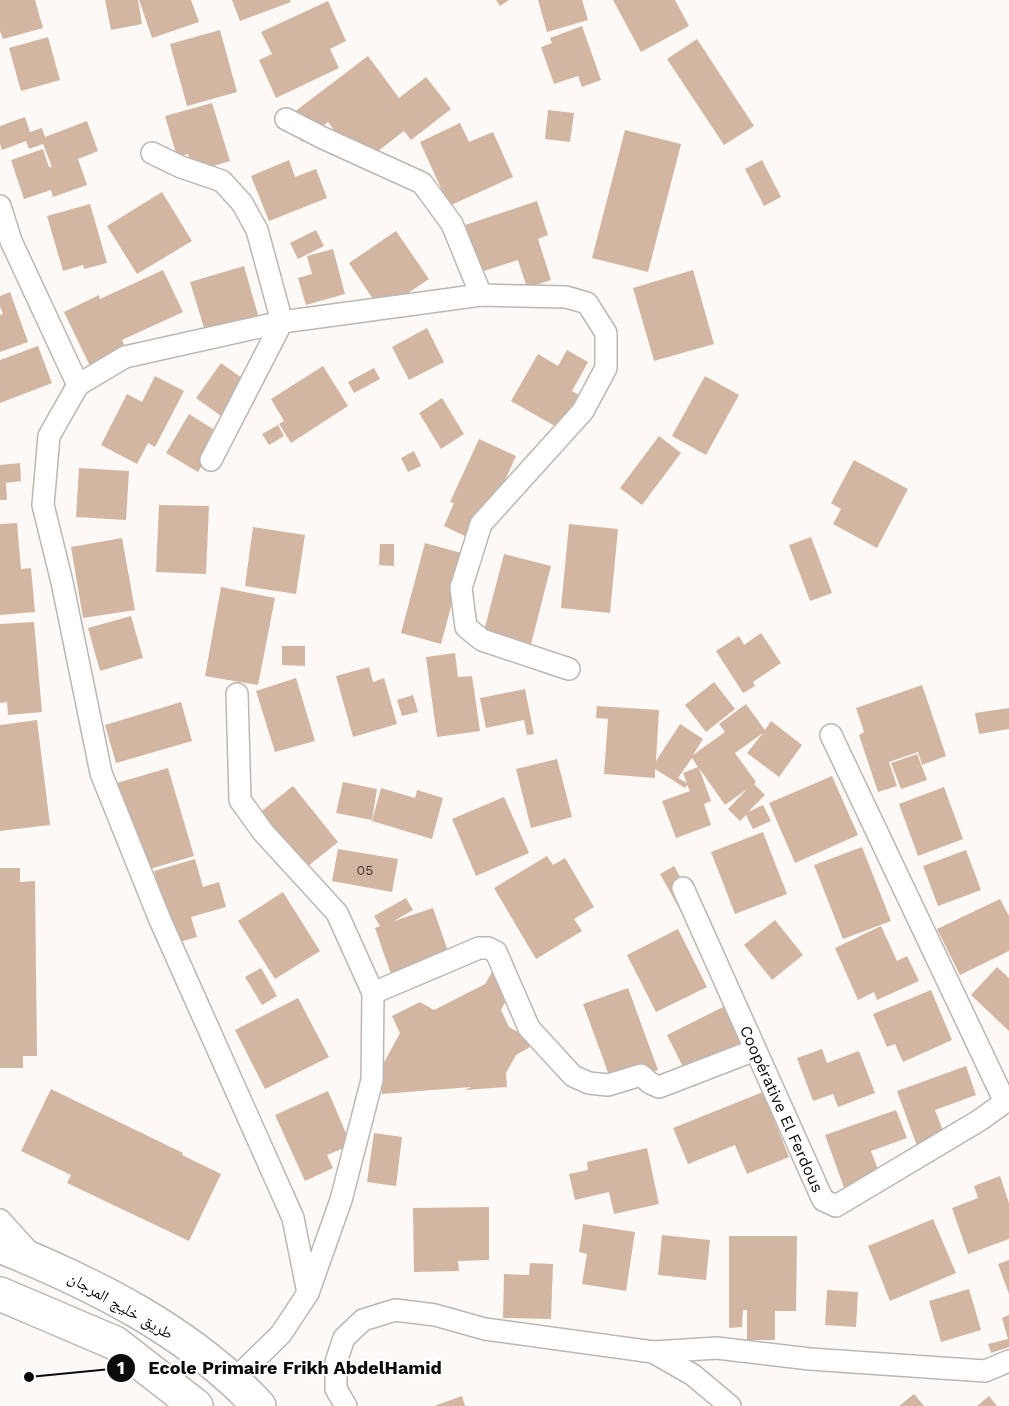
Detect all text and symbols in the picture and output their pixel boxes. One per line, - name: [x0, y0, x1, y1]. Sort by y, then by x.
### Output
- house number: 05: [357, 862, 373, 878]
- street label: Coopérative El Ferdous: [736, 1023, 827, 1195]
- street label: طريق خليج المرجان: [64, 1268, 177, 1344]
- callout: Ecole Primaire Frikh AbdelHamid: [106, 1350, 454, 1386]
- text: 1: [117, 1357, 125, 1378]
- text: Ecole Primaire Frikh AbdelHamid: [148, 1357, 442, 1378]

